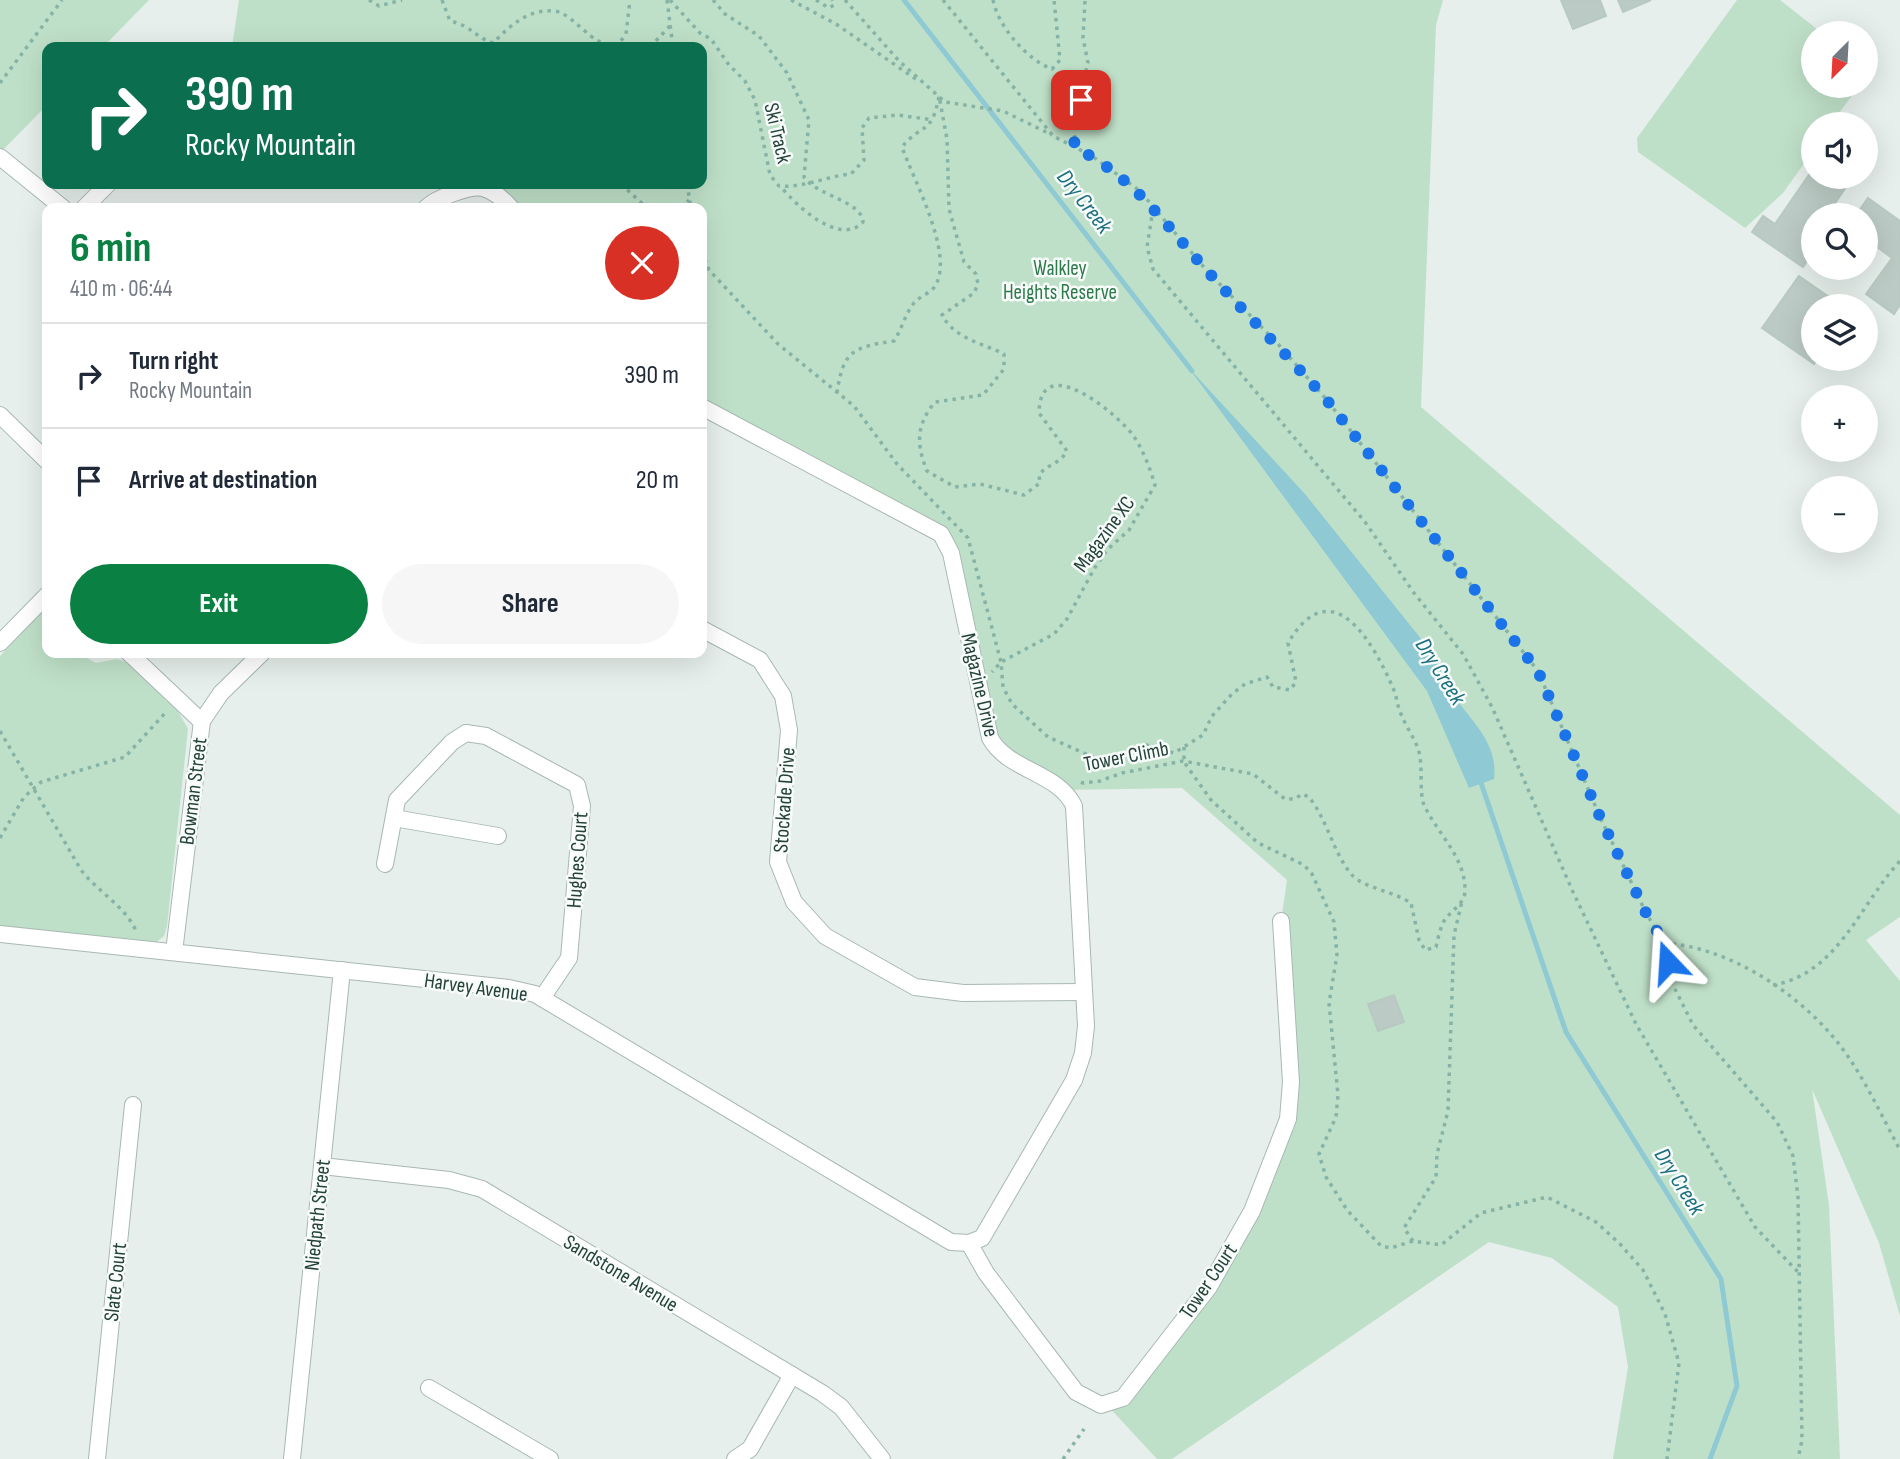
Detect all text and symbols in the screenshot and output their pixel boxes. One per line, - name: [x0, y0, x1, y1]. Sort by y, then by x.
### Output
- north arrow: [1801, 21, 1878, 98]
- map controls: [1801, 21, 1878, 553]
- text: 390 m: [185, 66, 294, 125]
- icon: right: [70, 70, 161, 161]
- pin: [1051, 70, 1111, 130]
- icon: arrive: [1062, 81, 1100, 119]
- street label: Ski Track: [758, 100, 797, 166]
- button: sound: [1801, 112, 1878, 189]
- text: Rocky Mountain: [185, 126, 356, 165]
- water label: Dry Creek: [1051, 164, 1119, 240]
- button: search: [1801, 203, 1878, 280]
- text: 6 min: [70, 223, 151, 274]
- button: close: [605, 226, 679, 300]
- park label: Walkley Heights Reserve: [1003, 256, 1117, 305]
- text: 410 m · 06:44: [70, 275, 172, 303]
- button: layers: [1801, 294, 1878, 371]
- text: Turn right: [129, 346, 218, 377]
- icon: right: [70, 357, 108, 395]
- text: 390 m: [624, 360, 679, 391]
- text: Rocky Mountain: [129, 377, 252, 405]
- button: +: [1801, 385, 1878, 462]
- icon: arrive: [70, 462, 108, 500]
- text: Arrive at destination: [129, 465, 317, 496]
- text: 20 m: [636, 465, 679, 496]
- button: −: [1801, 476, 1878, 553]
- street label: Magazine XC: [1069, 491, 1140, 577]
- button: Exit: [70, 564, 368, 644]
- button: Share: [382, 564, 679, 644]
- street label: Magazine Drive: [955, 631, 1004, 739]
- water label: Dry Creek: [1409, 633, 1472, 711]
- street label: Bowman Street: [175, 736, 212, 846]
- street label: Tower Climb: [1082, 736, 1171, 777]
- street label: Stockade Drive: [768, 746, 801, 854]
- street label: Hughes Court: [562, 811, 593, 909]
- position arrow: [1631, 925, 1705, 999]
- street label: Harvey Avenue: [423, 968, 529, 1007]
- water label: Dry Creek: [1648, 1143, 1711, 1221]
- street label: Niedpath Street: [299, 1158, 336, 1272]
- street label: Sandstone Avenue: [559, 1229, 683, 1317]
- street label: Tower Court: [1174, 1239, 1243, 1324]
- street label: Slate Court: [99, 1241, 132, 1323]

